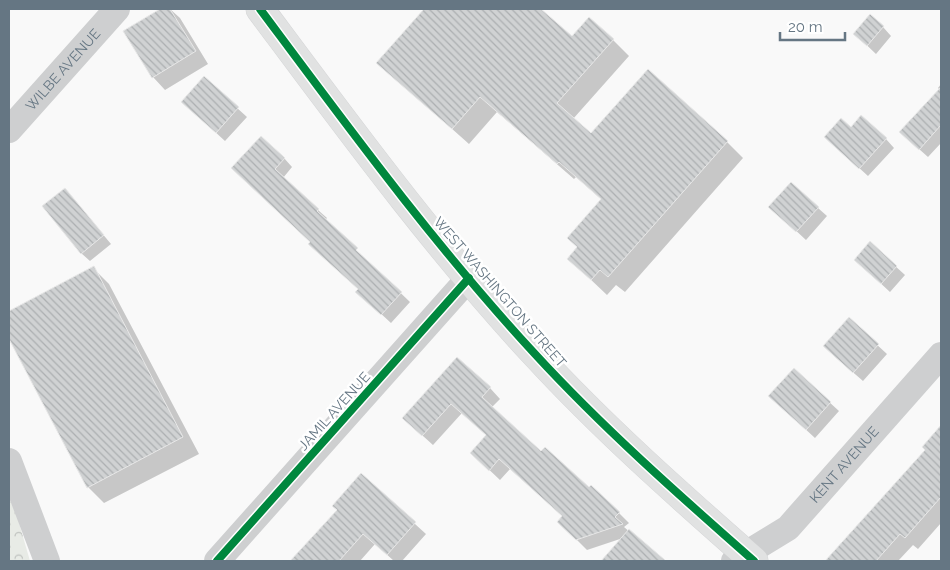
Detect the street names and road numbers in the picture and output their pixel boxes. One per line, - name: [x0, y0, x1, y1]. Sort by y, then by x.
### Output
- street label: WILBE AVENUE: [22, 25, 104, 114]
- street label: WEST WASHINGTON STREET: [430, 214, 570, 371]
- street label: JAMIL AVENUE: [295, 369, 373, 453]
- street label: KENT AVENUE: [806, 423, 882, 506]

